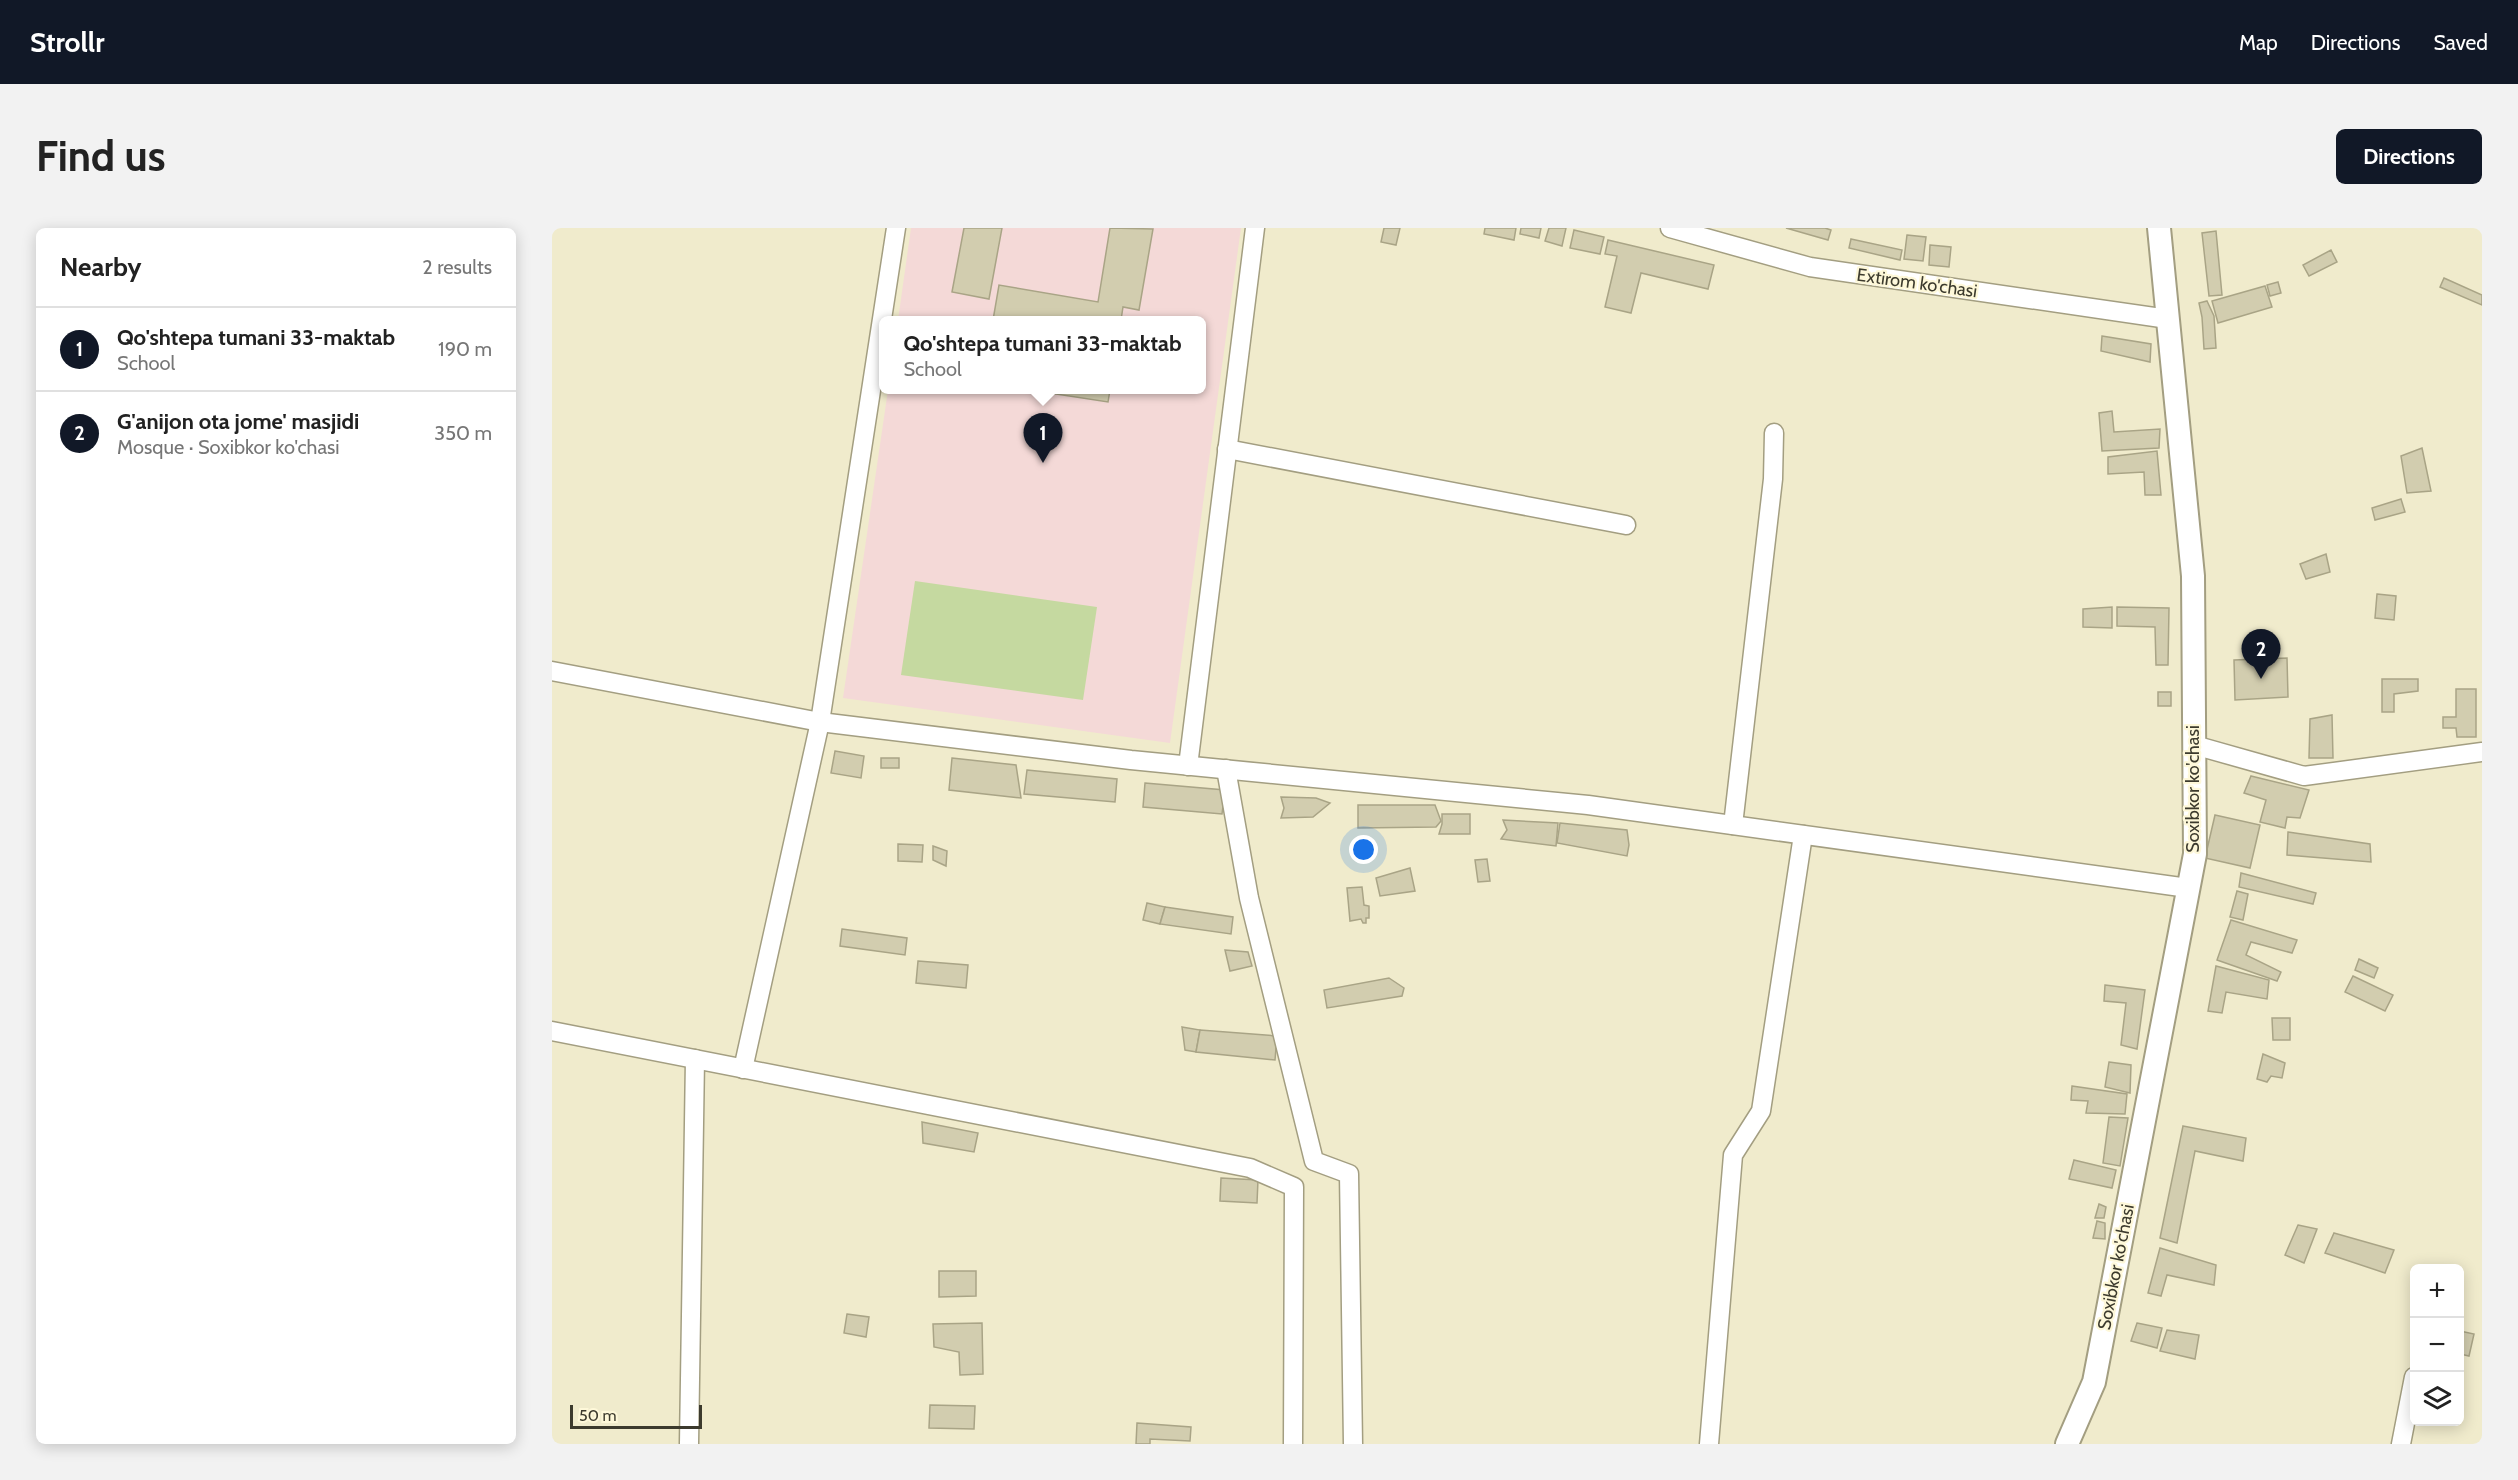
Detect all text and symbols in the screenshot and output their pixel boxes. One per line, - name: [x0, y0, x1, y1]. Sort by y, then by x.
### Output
- text: Strollr: [30, 25, 104, 59]
- text: Map: [2239, 30, 2278, 55]
- text: Directions: [2311, 30, 2400, 55]
- text: Saved: [2433, 30, 2488, 55]
- button: Directions: [2336, 129, 2482, 184]
- text: Find us: [36, 130, 165, 182]
- text: Nearby: [60, 251, 141, 283]
- text: 2 results: [422, 255, 492, 279]
- street label: Extirom ko'chasi: [1855, 264, 1979, 302]
- popup: [879, 316, 1206, 394]
- text: Qo'shtepa tumani 33-maktab: [117, 324, 395, 351]
- text: Qo'shtepa tumani 33-maktab: [903, 330, 1182, 357]
- text: 1: [76, 337, 83, 361]
- text: 190 m: [438, 337, 492, 361]
- text: School: [117, 351, 175, 375]
- text: School: [903, 357, 962, 381]
- text: G'anijon ota jome' masjidi: [117, 408, 359, 435]
- pin: 1: [1024, 414, 1062, 463]
- text: 2: [74, 421, 85, 445]
- text: 350 m: [434, 421, 492, 445]
- text: Mosque · Soxibkor ko'chasi: [117, 435, 340, 459]
- pin: 2: [2242, 630, 2280, 679]
- street label: Soxibkor ko'chasi: [2182, 725, 2204, 853]
- your location: [1349, 835, 1378, 864]
- street label: Soxibkor ko'chasi: [2093, 1202, 2139, 1332]
- map controls: [2410, 1264, 2464, 1426]
- button: +: [2410, 1264, 2464, 1318]
- button: −: [2410, 1318, 2464, 1372]
- button: layers: [2410, 1372, 2464, 1426]
- scale bar: [570, 1402, 702, 1430]
- text: 50 m: [579, 1406, 616, 1425]

